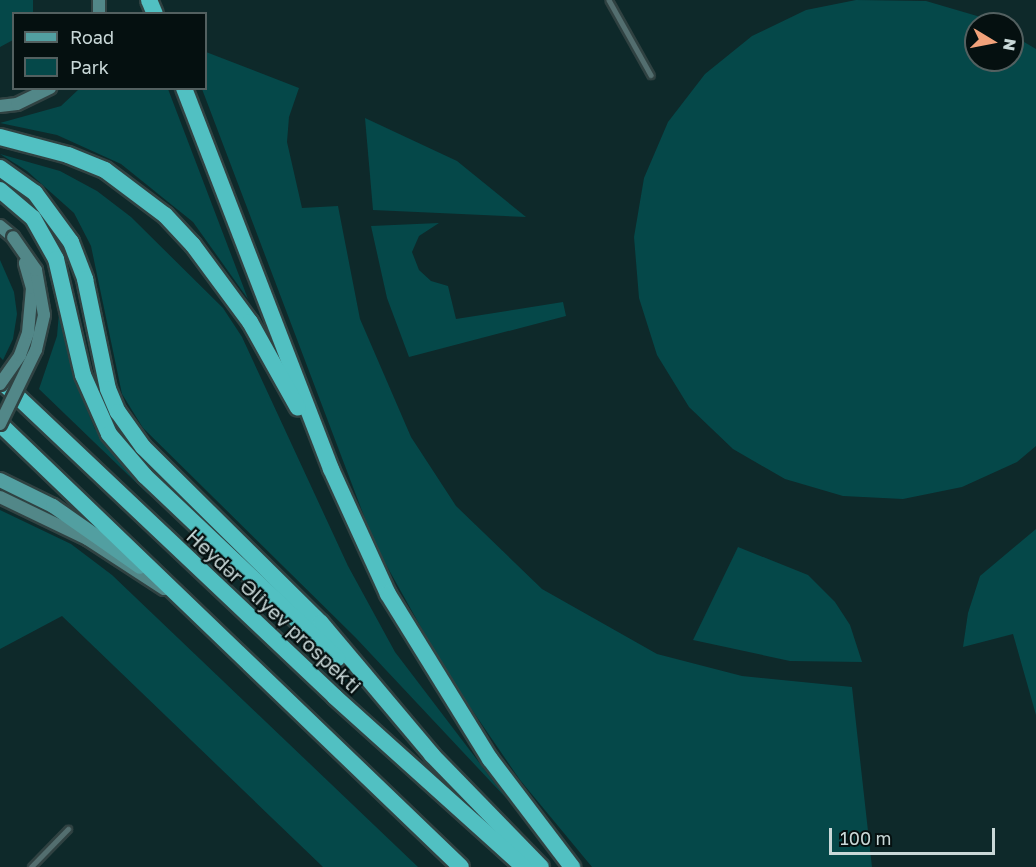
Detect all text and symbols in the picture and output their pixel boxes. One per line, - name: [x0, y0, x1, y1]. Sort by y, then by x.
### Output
- legend: [12, 12, 207, 90]
- north arrow: [964, 12, 1024, 72]
- text: Road: [70, 26, 114, 48]
- text: N: [999, 37, 1021, 53]
- text: Park: [70, 56, 109, 78]
- street label: Heydər Əliyev prospekti: [182, 524, 366, 698]
- scale bar: [832, 816, 998, 854]
- text: 100 m: [840, 827, 891, 849]

